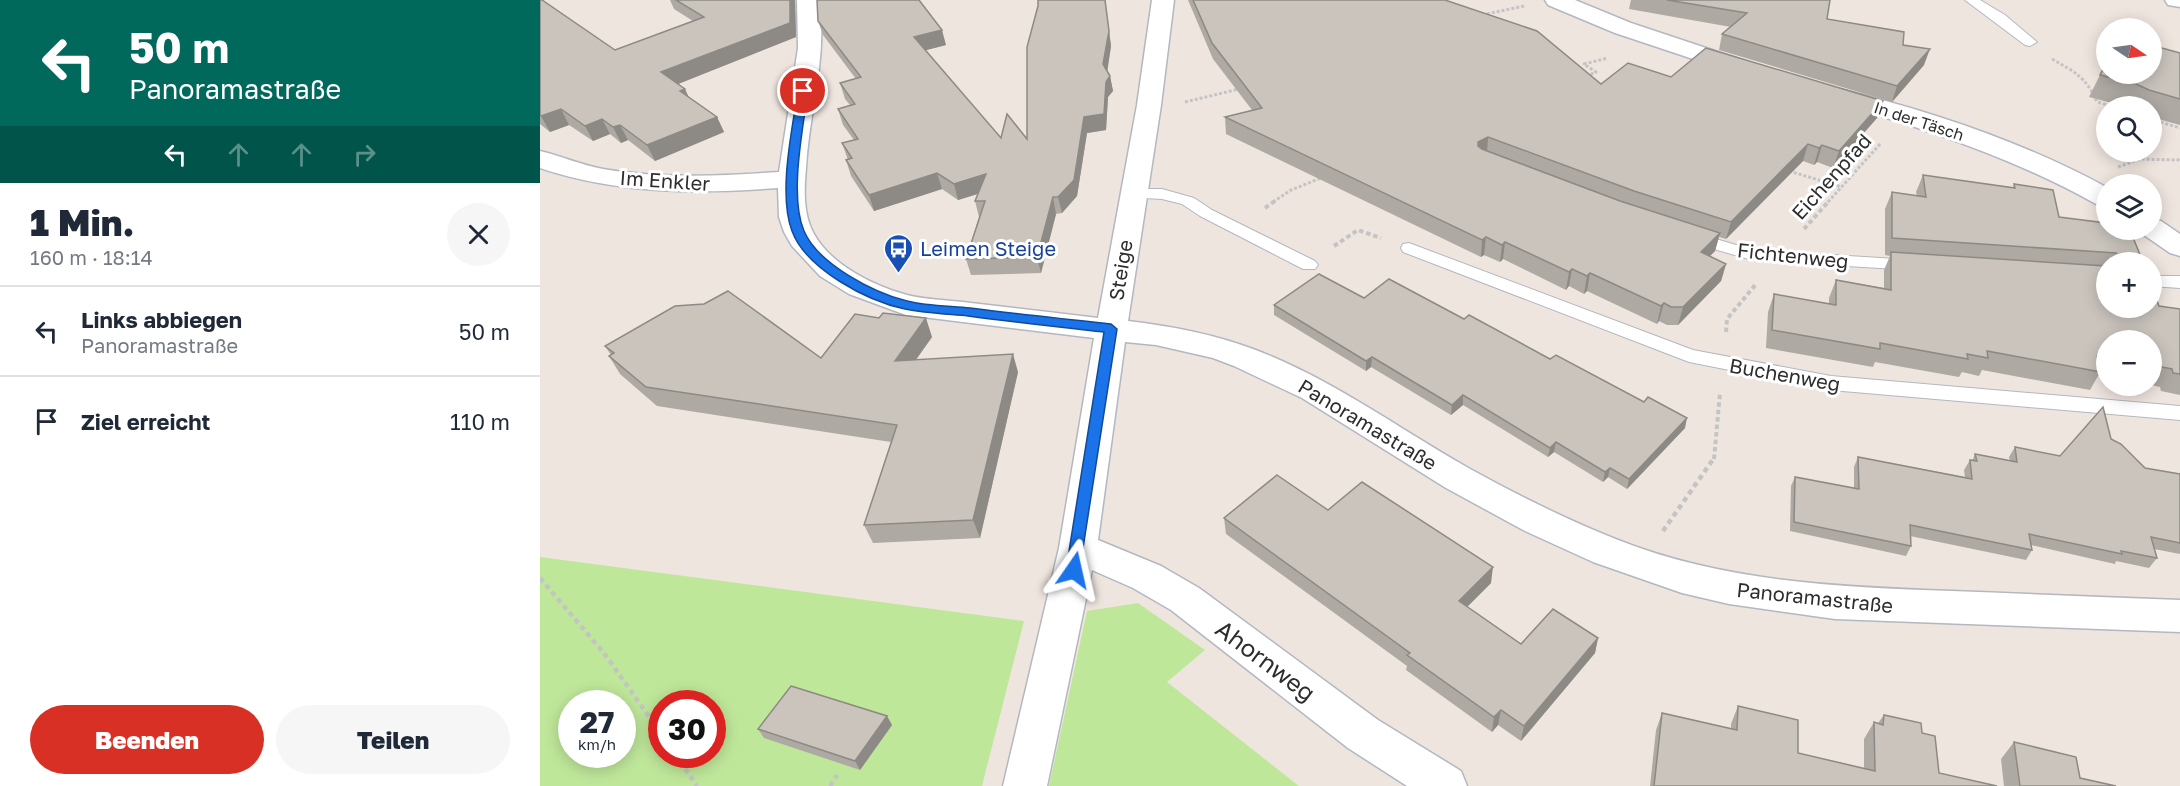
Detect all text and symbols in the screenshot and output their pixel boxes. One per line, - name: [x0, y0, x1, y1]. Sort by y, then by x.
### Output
- north arrow: [2096, 18, 2162, 84]
- map controls: [2096, 18, 2162, 396]
- text: 50 m: [129, 22, 229, 72]
- icon: left: [30, 24, 108, 102]
- pin: [777, 65, 828, 116]
- text: Panoramastraße: [129, 73, 341, 105]
- icon: arrive: [786, 74, 819, 107]
- button: search: [2096, 96, 2162, 162]
- street label: In der Täsch: [1872, 97, 1966, 145]
- street label: Eichenpfad: [1786, 128, 1876, 224]
- icon: left: [159, 138, 192, 171]
- icon: ahead: [222, 138, 255, 171]
- icon: ahead: [285, 138, 318, 171]
- icon: right: [348, 138, 381, 171]
- street label: Im Enkler: [619, 165, 711, 195]
- button: layers: [2096, 174, 2162, 240]
- text: 1 Min.: [30, 201, 134, 244]
- button: close: [447, 203, 510, 266]
- bus stop icon: Leimen Steige: [883, 232, 915, 274]
- place label: Leimen Steige: [920, 236, 1056, 260]
- street label: Fichtenweg: [1736, 237, 1850, 273]
- street label: Steige: [1103, 238, 1137, 302]
- text: 160 m · 18:14: [30, 245, 153, 269]
- button: +: [2096, 252, 2162, 318]
- text: Links abbiegen: [81, 306, 242, 333]
- icon: left: [30, 315, 63, 348]
- text: 50 m: [459, 318, 510, 345]
- button: −: [2096, 330, 2162, 396]
- text: Panoramastraße: [81, 333, 238, 357]
- street label: Buchenweg: [1728, 352, 1842, 396]
- street label: Panoramastraße: [1294, 373, 1442, 475]
- icon: arrive: [30, 405, 63, 438]
- text: Ziel erreicht: [81, 408, 210, 435]
- text: 110 m: [450, 408, 510, 435]
- position arrow: [1042, 538, 1106, 602]
- street label: Panoramastraße: [1736, 577, 1894, 617]
- street label: Ahornweg: [1211, 613, 1321, 707]
- speed limit sign: 30: [648, 690, 726, 768]
- text: 27: [580, 704, 614, 740]
- button: Beenden: [30, 705, 264, 774]
- button: Teilen: [276, 705, 510, 774]
- text: km/h: [578, 735, 616, 753]

